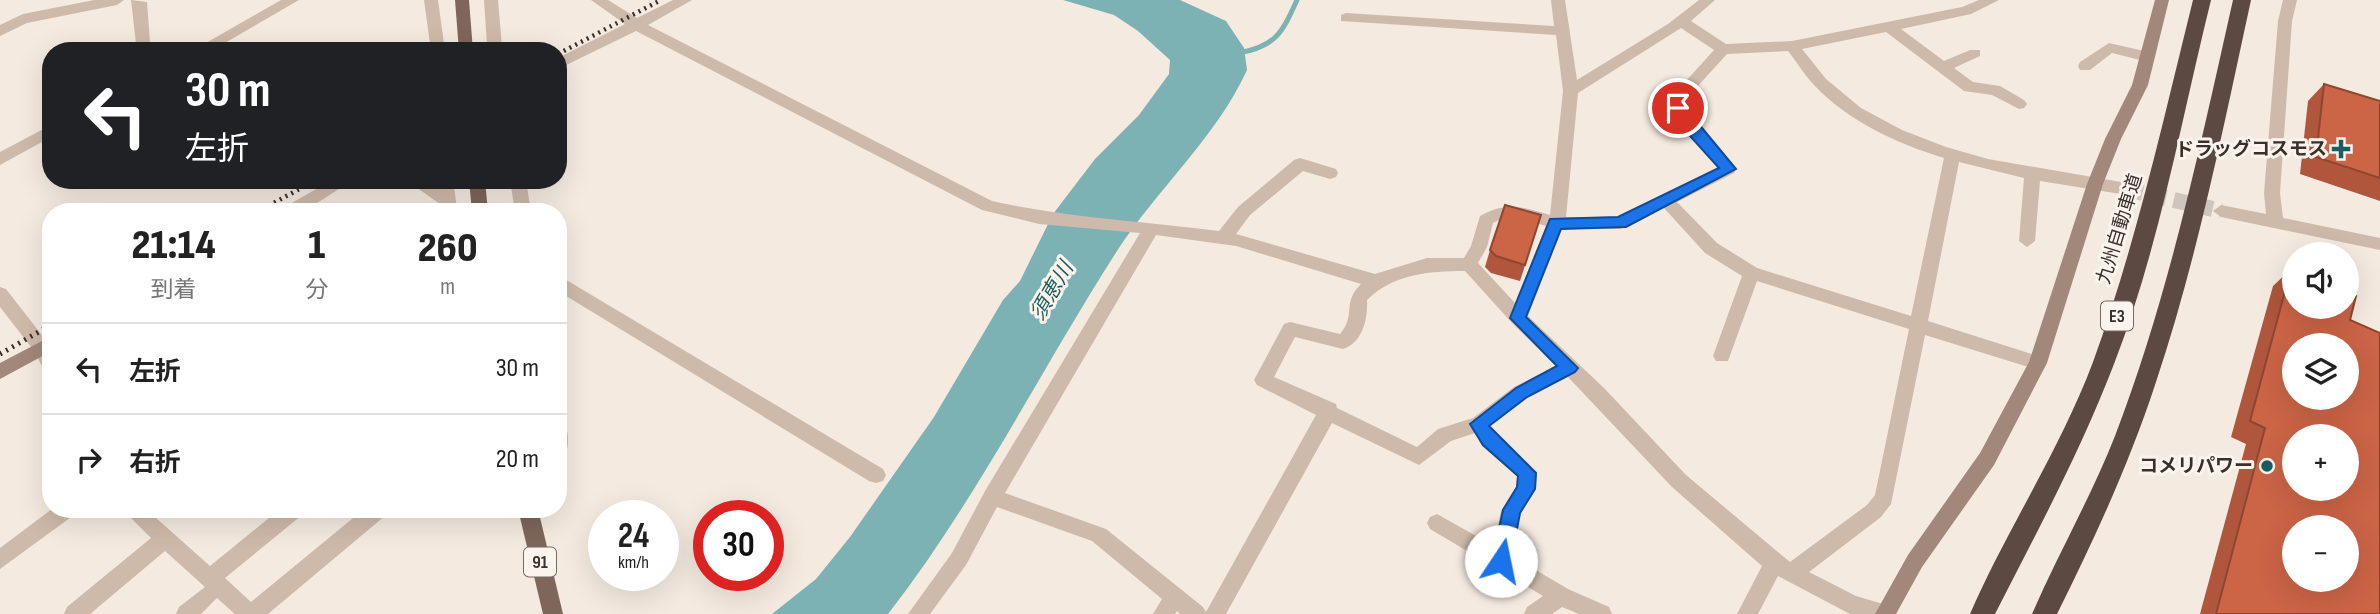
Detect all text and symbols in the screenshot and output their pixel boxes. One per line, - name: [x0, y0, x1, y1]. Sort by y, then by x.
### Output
- text: 30 m: [185, 62, 270, 121]
- icon: left: [70, 70, 161, 161]
- pin: [1648, 78, 1708, 138]
- icon: arrive: [1659, 89, 1697, 127]
- text: 左折: [185, 130, 249, 169]
- place label: ドラッグコスモス: [2175, 138, 2327, 161]
- marker: ドラッグコスモス: [2333, 141, 2349, 157]
- street label: 九州自動車道: [2092, 171, 2148, 287]
- text: 21:14: [131, 220, 216, 271]
- text: 1: [308, 220, 325, 271]
- text: 260: [418, 223, 478, 274]
- map controls: [2282, 242, 2359, 592]
- button: sound: [2282, 242, 2359, 319]
- water label: 須恵川: [1025, 256, 1080, 325]
- text: m: [440, 273, 455, 301]
- text: 到着: [151, 276, 197, 304]
- text: 分: [305, 276, 328, 304]
- road number: E3: [2101, 302, 2133, 330]
- button: layers: [2282, 333, 2359, 410]
- icon: left: [70, 350, 108, 388]
- text: 30 m: [496, 353, 539, 384]
- text: 左折: [129, 357, 181, 388]
- button: +: [2282, 424, 2359, 501]
- icon: right: [70, 441, 108, 479]
- text: 20 m: [496, 444, 539, 475]
- text: 右折: [129, 448, 181, 479]
- place label: コメリパワー: [2139, 455, 2253, 478]
- marker: コメリパワー: [2259, 458, 2275, 474]
- speed limit sign: 30: [693, 500, 784, 591]
- text: 24: [618, 515, 649, 558]
- button: −: [2282, 515, 2359, 592]
- position arrow: [1464, 524, 1538, 598]
- road number: 91: [524, 548, 556, 576]
- text: km/h: [618, 552, 649, 573]

